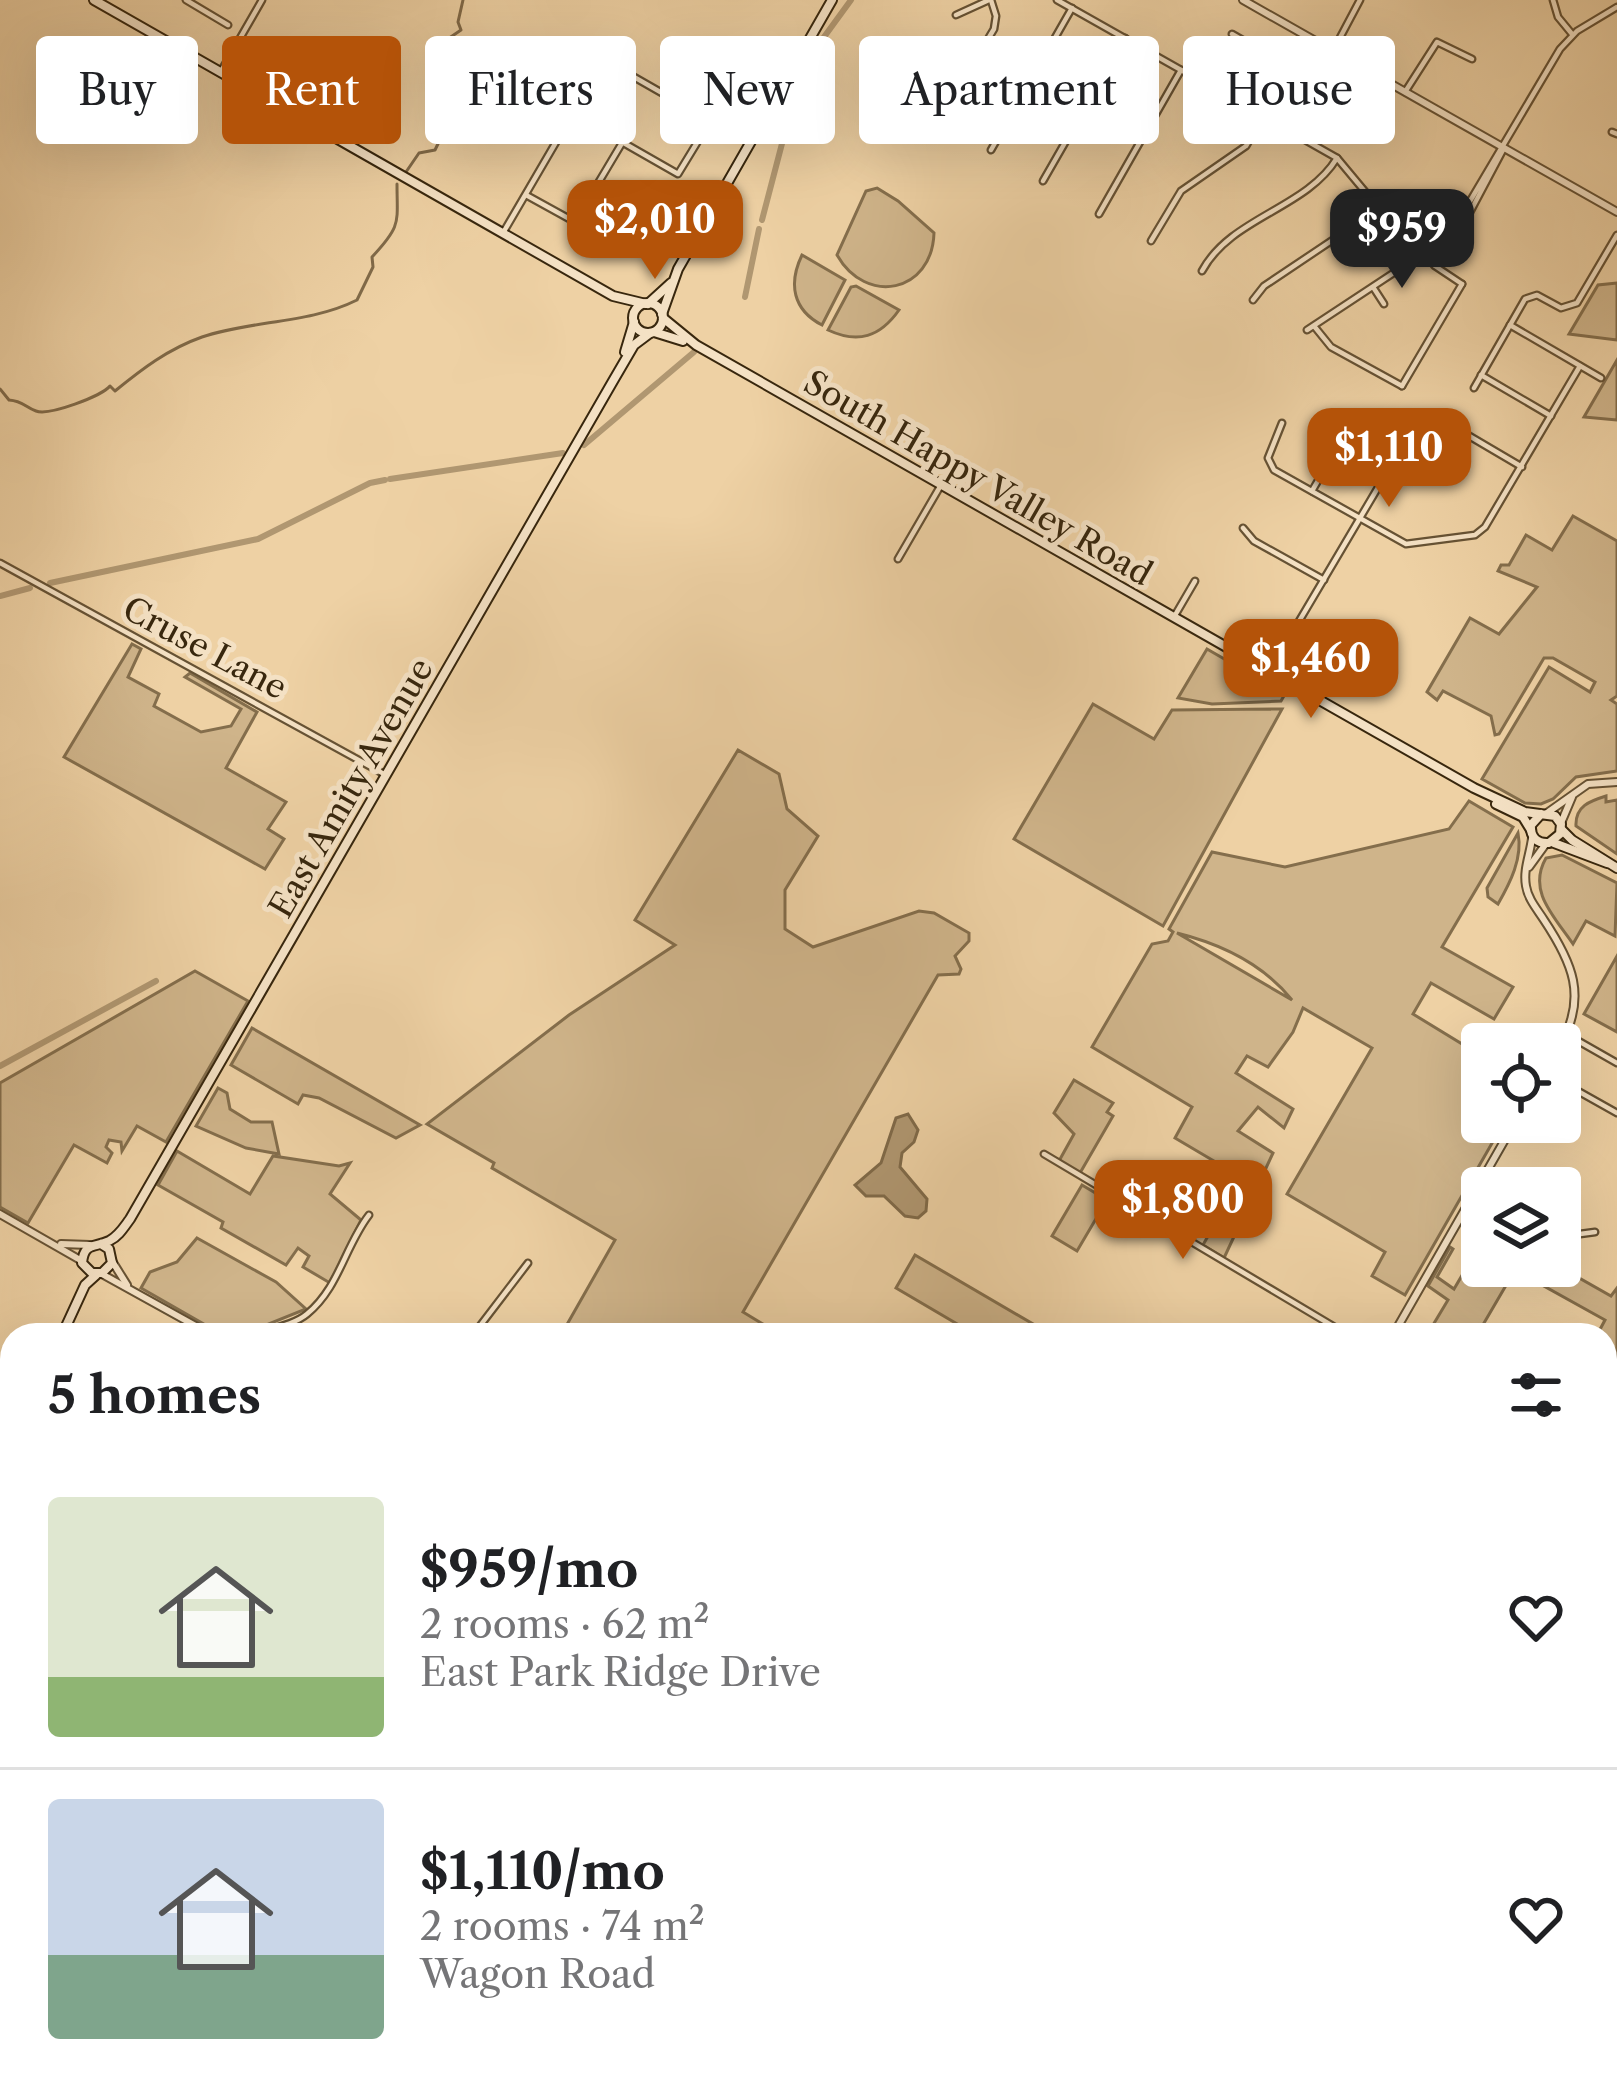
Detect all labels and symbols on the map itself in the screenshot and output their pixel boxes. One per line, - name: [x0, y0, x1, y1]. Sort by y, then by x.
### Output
- pin: $2,010: [557, 180, 753, 282]
- pin: $959: [1331, 189, 1473, 291]
- street label: South Happy Valley Road: [797, 361, 1159, 595]
- pin: $1,110: [1291, 408, 1487, 510]
- street label: Cruse Lane: [116, 588, 294, 708]
- pin: $1,460: [1213, 619, 1409, 721]
- street label: East Amity Avenue: [260, 651, 442, 925]
- pin: $1,800: [1085, 1160, 1281, 1262]

